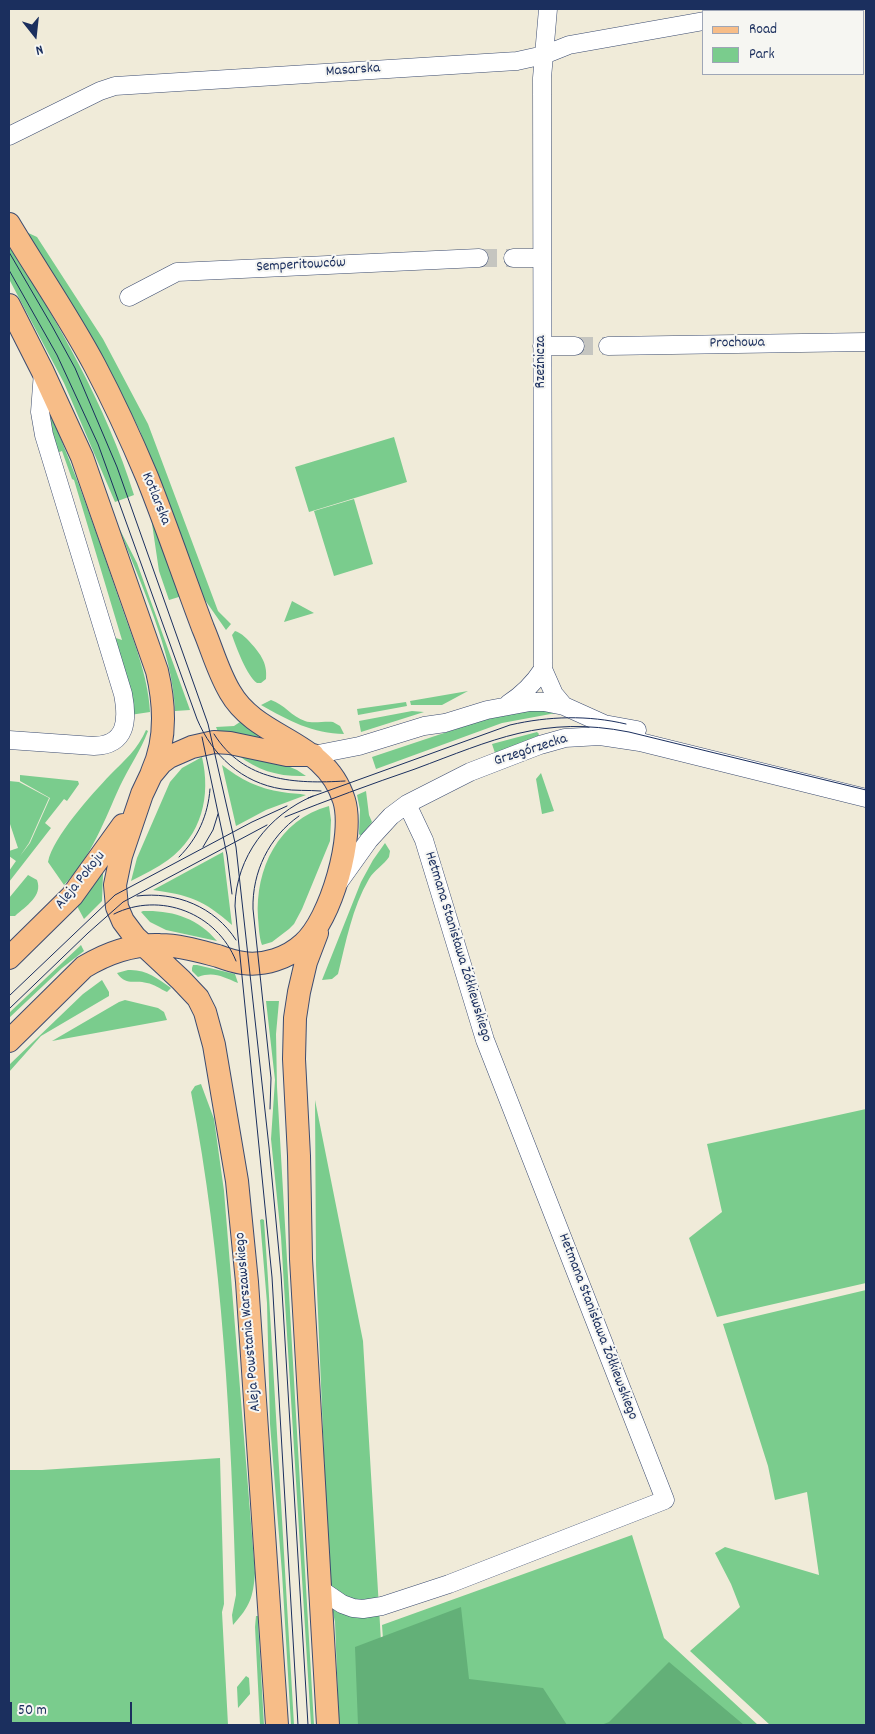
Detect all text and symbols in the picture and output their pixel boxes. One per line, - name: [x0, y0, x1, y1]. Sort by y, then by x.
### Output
- north arrow: [10, 10, 60, 60]
- legend: [702, 10, 865, 75]
- text: Road: [749, 19, 777, 41]
- text: N: [33, 39, 45, 60]
- text: Park: [749, 44, 775, 66]
- street label: Masarska: [325, 60, 381, 82]
- street label: Semperitowców: [256, 255, 346, 277]
- street label: Rzeźnicza: [533, 335, 551, 389]
- street label: Prochowa: [709, 335, 765, 353]
- street label: Kotlarska: [136, 470, 174, 528]
- street label: Grzegórzecka: [492, 731, 570, 771]
- street label: Aleja Pokoju: [52, 848, 110, 914]
- street label: Hetmana Stanisława Żółkiewskiego: [419, 850, 495, 1044]
- street label: Hetmana Stanisława Żółkiewskiego: [553, 1231, 641, 1423]
- street label: Aleja Powstania Warszawskiego: [232, 1232, 266, 1412]
- scale bar: [12, 1692, 135, 1724]
- text: 50 m: [18, 1700, 47, 1722]

